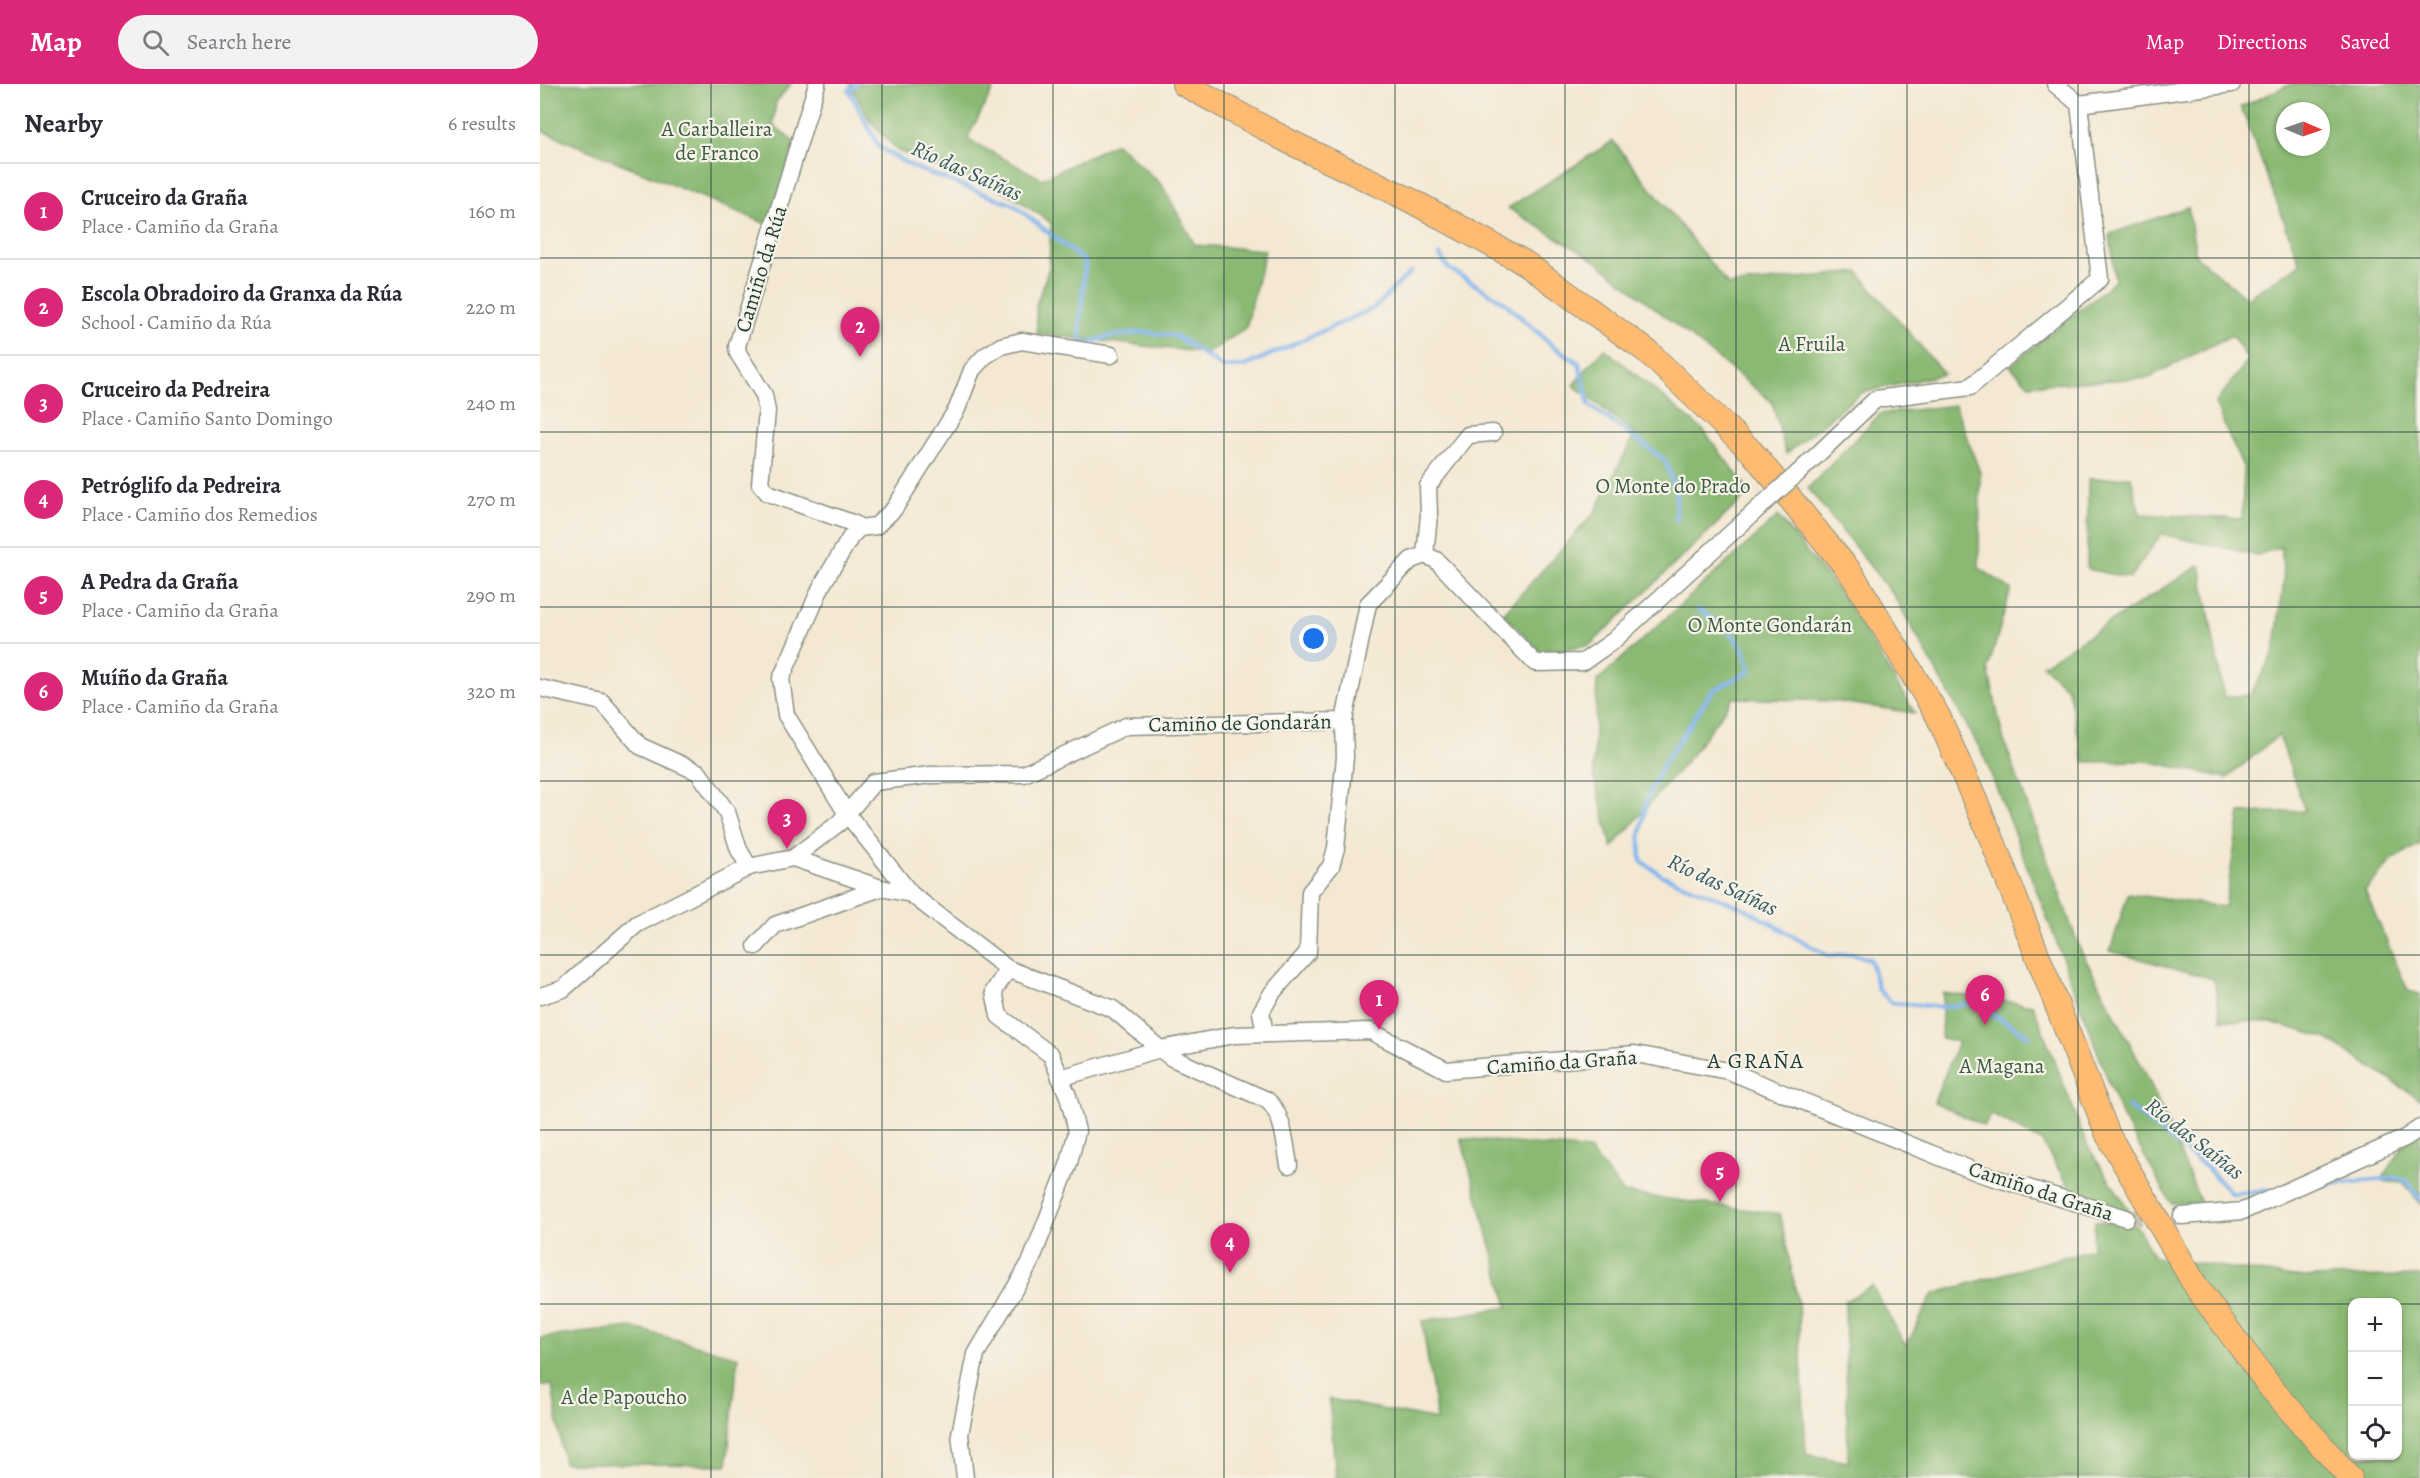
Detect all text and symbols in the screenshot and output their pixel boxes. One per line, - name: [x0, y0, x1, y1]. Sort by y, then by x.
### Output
- search box: [118, 15, 538, 69]
- text: Map: [30, 23, 82, 61]
- icon: search: [139, 26, 172, 59]
- text: Search here: [187, 27, 291, 57]
- text: Map: [2146, 28, 2184, 56]
- text: Directions: [2217, 28, 2307, 56]
- text: Saved: [2340, 28, 2390, 56]
- north arrow: [2276, 102, 2330, 156]
- text: Nearby: [24, 106, 103, 141]
- text: 6 results: [448, 110, 516, 137]
- park label: A Carballeira de Franco: [660, 115, 773, 167]
- water label: Río das Saíñas: [907, 133, 1027, 209]
- text: Cruceiro da Graña: [81, 183, 248, 213]
- text: 1: [40, 198, 47, 225]
- text: 160 m: [469, 198, 516, 225]
- street label: Camiño da Rúa: [728, 202, 794, 336]
- text: Place · Camiño da Graña: [81, 213, 279, 240]
- text: Escola Obradoiro da Granxa da Rúa: [81, 279, 403, 309]
- text: 2: [39, 294, 48, 321]
- text: 220 m: [466, 294, 516, 321]
- pin: 2: [840, 308, 880, 357]
- text: School · Camiño da Rúa: [81, 309, 272, 336]
- park label: A Fruila: [1778, 330, 1846, 358]
- text: Cruceiro da Pedreira: [81, 375, 270, 405]
- text: 3: [39, 390, 48, 417]
- text: 240 m: [466, 390, 516, 417]
- text: Place · Camiño Santo Domingo: [81, 405, 333, 432]
- text: Petróglifo da Pedreira: [81, 471, 281, 501]
- park label: O Monte do Prado: [1595, 472, 1751, 500]
- text: 4: [39, 486, 48, 513]
- text: 270 m: [467, 486, 516, 513]
- text: Place · Camiño dos Remedios: [81, 501, 318, 528]
- text: A Pedra da Graña: [81, 567, 239, 597]
- text: 5: [39, 582, 48, 609]
- text: 290 m: [466, 582, 516, 609]
- text: Place · Camiño da Graña: [81, 597, 279, 624]
- park label: O Monte Gondarán: [1688, 611, 1852, 639]
- your location: [1299, 624, 1328, 653]
- text: Muíño da Graña: [81, 663, 228, 693]
- text: 6: [39, 678, 48, 705]
- text: 320 m: [467, 678, 516, 705]
- text: Place · Camiño da Graña: [81, 693, 279, 720]
- street label: Camiño de Gondarán: [1148, 707, 1332, 739]
- pin: 3: [768, 800, 806, 849]
- water label: Río das Saíñas: [1663, 846, 1783, 924]
- pin: 6: [1966, 976, 2004, 1025]
- pin: 1: [1360, 980, 1398, 1030]
- street label: Camiño da Graña: [1486, 1043, 1638, 1081]
- district label: A GRAÑA: [1706, 1046, 1805, 1076]
- park label: A Magana: [1958, 1052, 2045, 1080]
- water label: Río das Saíñas: [2139, 1091, 2250, 1187]
- pin: 5: [1700, 1152, 1740, 1202]
- street label: Camiño da Graña: [1965, 1154, 2117, 1228]
- pin: 4: [1210, 1224, 1250, 1273]
- map controls: [2348, 1298, 2402, 1460]
- button: +: [2348, 1298, 2402, 1352]
- button: −: [2348, 1352, 2402, 1406]
- park label: A de Papoucho: [560, 1383, 687, 1411]
- button: locate: [2348, 1406, 2402, 1460]

